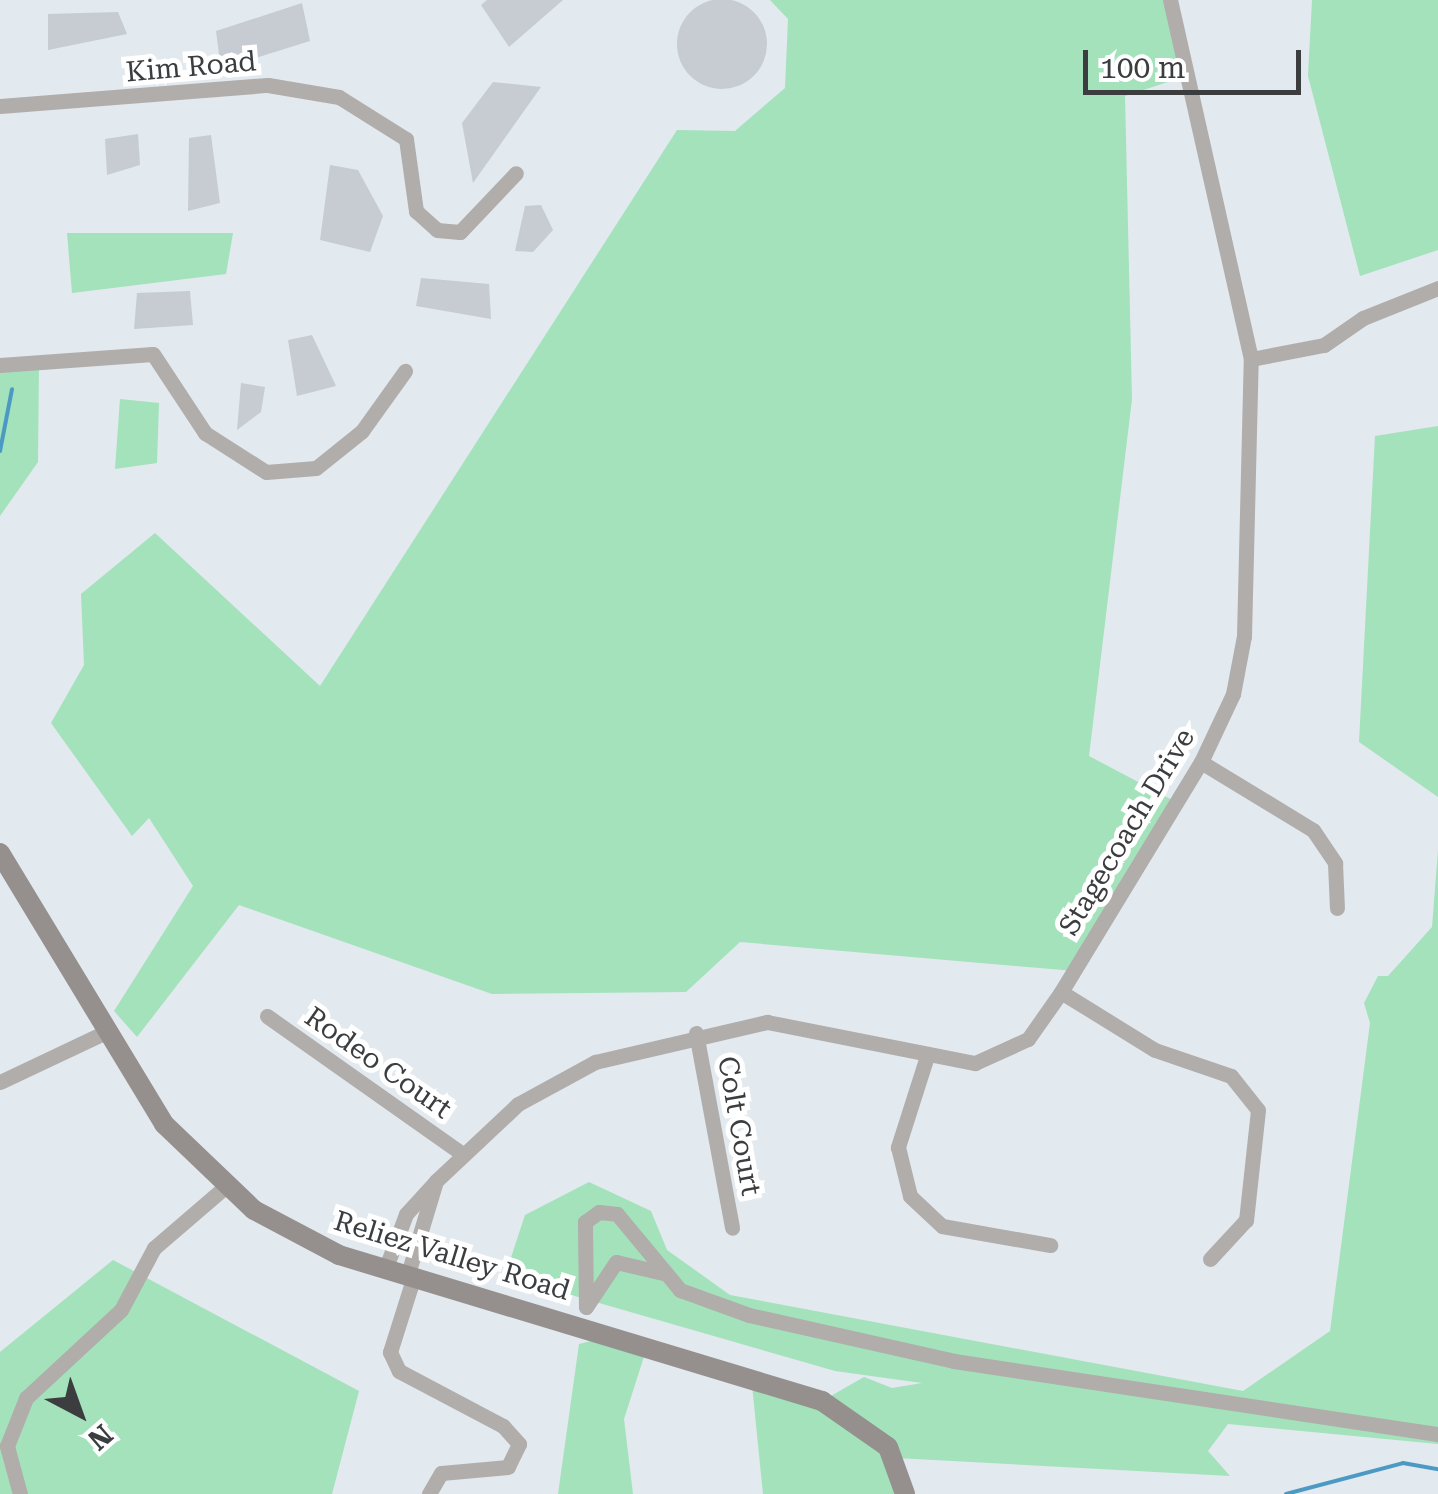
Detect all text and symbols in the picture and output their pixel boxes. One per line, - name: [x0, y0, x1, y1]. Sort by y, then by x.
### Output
- scale bar: [1088, 30, 1306, 92]
- street label: Kim Road: [124, 45, 258, 89]
- text: 100 m: [1100, 50, 1185, 85]
- street label: Stagecoach Drive: [1052, 723, 1202, 941]
- street label: Rodeo Court: [298, 1000, 458, 1126]
- street label: Colt Court: [710, 1054, 768, 1198]
- street label: Reliez Valley Road: [330, 1204, 574, 1308]
- north arrow: [30, 1364, 130, 1464]
- text: N: [81, 1417, 119, 1457]

